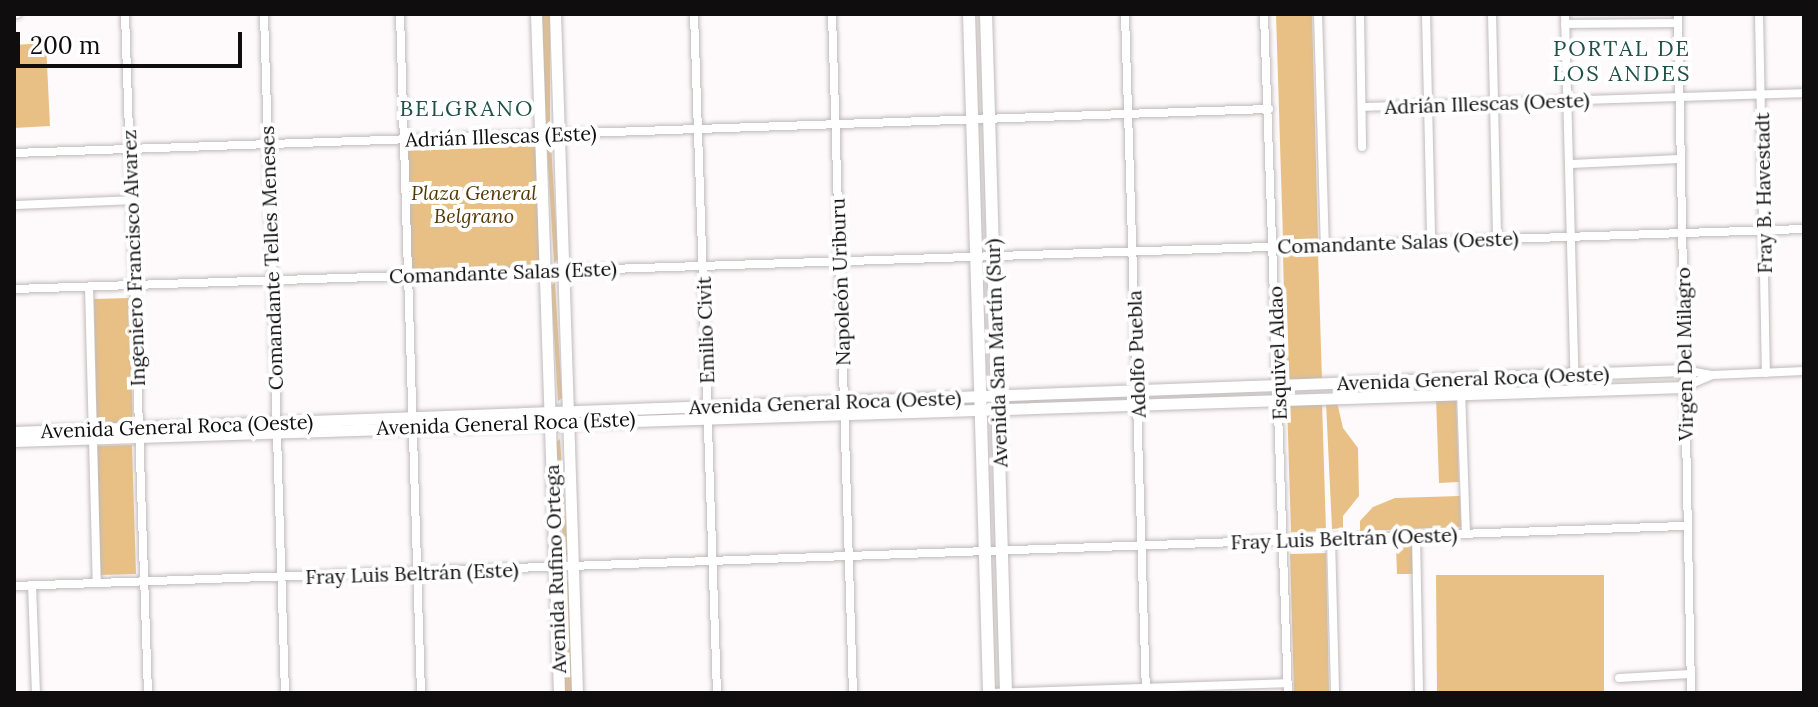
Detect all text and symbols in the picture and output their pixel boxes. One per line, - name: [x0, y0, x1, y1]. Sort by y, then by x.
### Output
- scale bar: [20, 16, 246, 66]
- text: 200 m: [30, 30, 100, 61]
- district label: PORTAL DE LOS ANDES: [1553, 35, 1691, 86]
- street label: Adrián Illescas (Oeste): [1384, 87, 1590, 119]
- district label: BELGRANO: [400, 96, 534, 122]
- street label: Fray B. Havestadt: [1750, 112, 1776, 274]
- street label: Adrián Illescas (Este): [405, 121, 597, 151]
- street label: Comandante Telles Meneses: [254, 125, 288, 391]
- street label: Ingeniero Francisco Alvarez: [117, 129, 149, 387]
- park label: Plaza General Belgrano: [411, 181, 537, 228]
- street label: Napoleón Uriburu: [825, 198, 855, 366]
- street label: Comandante Salas (Oeste): [1277, 226, 1519, 258]
- street label: Avenida San Martín (Sur): [980, 238, 1012, 468]
- street label: Comandante Salas (Este): [389, 256, 617, 288]
- street label: Virgen Del Milagro: [1670, 267, 1698, 441]
- street label: Emilio Civit: [691, 276, 719, 384]
- street label: Esquivel Aldao: [1263, 285, 1291, 421]
- street label: Adolfo Puebla: [1122, 290, 1150, 418]
- street label: Avenida General Roca (Oeste): [1336, 361, 1610, 395]
- street label: Avenida General Roca (Oeste): [688, 385, 962, 419]
- street label: Avenida General Roca (Este): [376, 406, 636, 440]
- street label: Avenida General Roca (Oeste): [40, 409, 314, 443]
- street label: Avenida Rufino Ortega: [539, 464, 571, 674]
- street label: Fray Luis Beltrán (Oeste): [1230, 522, 1458, 554]
- street label: Fray Luis Beltrán (Este): [305, 557, 519, 589]

